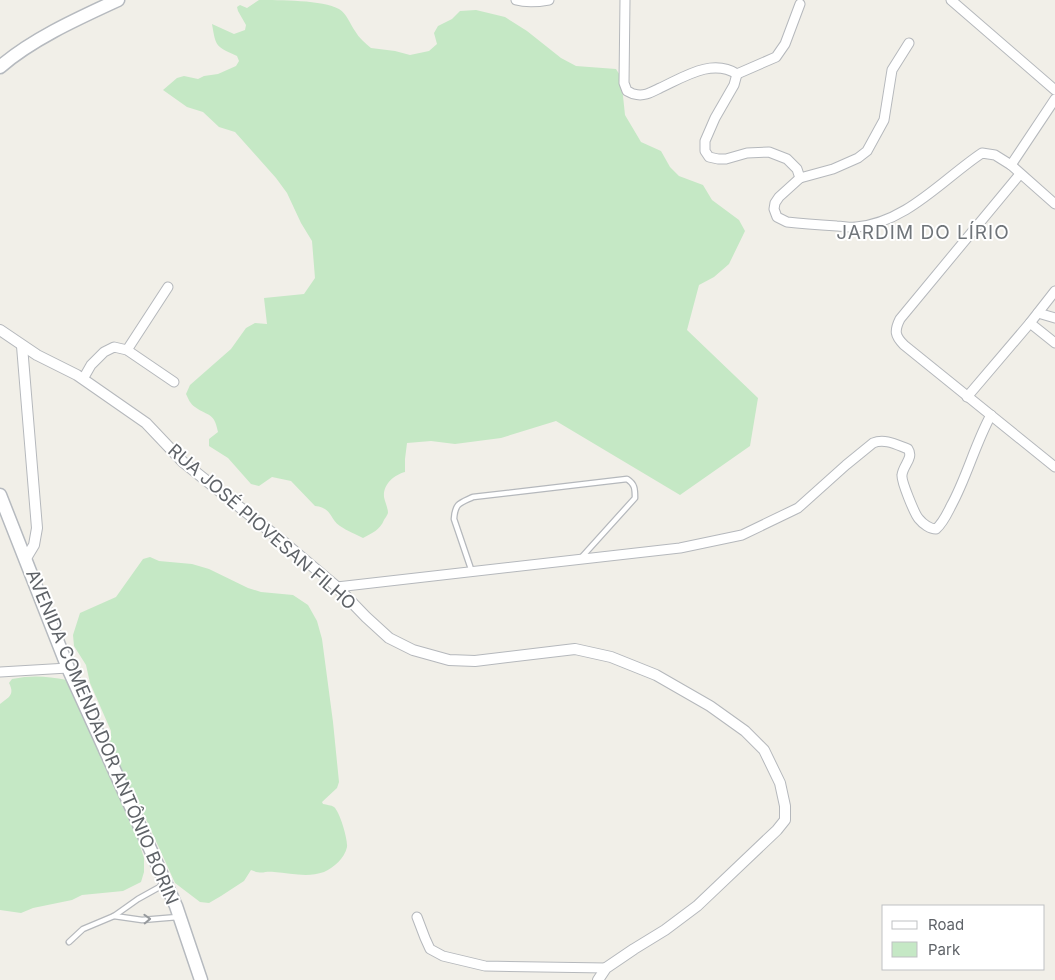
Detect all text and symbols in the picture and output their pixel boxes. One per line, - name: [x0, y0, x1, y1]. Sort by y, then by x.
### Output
- district label: JARDIM DO LÍRIO: [836, 220, 1010, 244]
- street label: RUA JOSÉ PIOVESAN FILHO: [164, 439, 361, 614]
- street label: AVENIDA COMENDADOR ANTÔNIO BORIN: [22, 566, 184, 908]
- legend: [882, 905, 1045, 970]
- one-way arrow: [143, 914, 151, 924]
- text: Road: [928, 915, 964, 934]
- text: Park: [928, 940, 961, 959]

